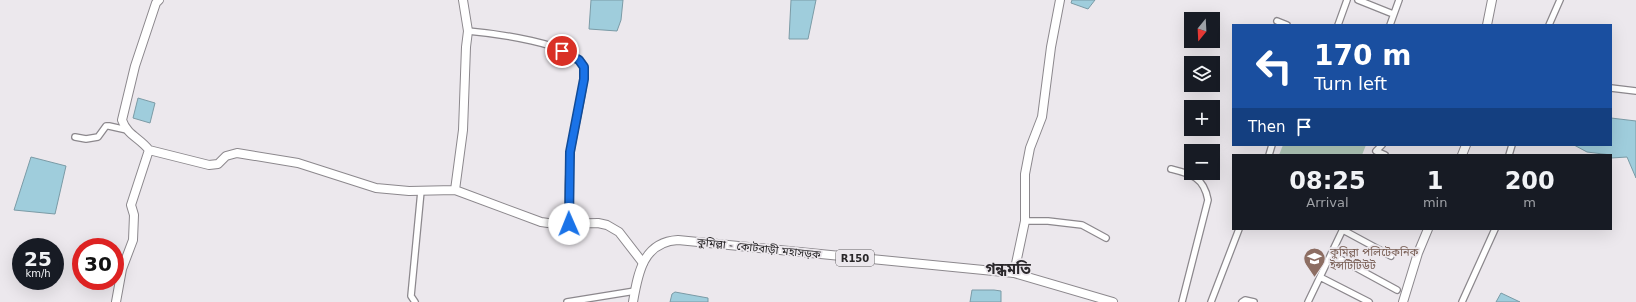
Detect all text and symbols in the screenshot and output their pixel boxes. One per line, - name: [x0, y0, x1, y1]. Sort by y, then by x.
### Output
- north arrow: [1184, 12, 1220, 48]
- map controls: [1184, 12, 1220, 180]
- pin: [545, 34, 579, 68]
- text: 170 m: [1314, 39, 1411, 72]
- icon: arrive: [551, 40, 573, 62]
- icon: left: [1248, 40, 1300, 92]
- button: layers: [1184, 56, 1220, 92]
- text: Turn left: [1314, 73, 1387, 94]
- button: +: [1184, 100, 1220, 136]
- icon: arrive: [1293, 116, 1315, 138]
- text: Then: [1248, 118, 1285, 136]
- button: −: [1184, 144, 1220, 180]
- text: 08:25: [1289, 167, 1366, 195]
- text: 1: [1427, 167, 1443, 195]
- text: 200: [1505, 167, 1555, 195]
- text: Arrival: [1306, 195, 1349, 210]
- text: min: [1423, 195, 1447, 210]
- text: m: [1523, 195, 1536, 210]
- position arrow: [548, 203, 590, 245]
- street label: কুমিল্লা - কোটবাড়ী মহাসড়ক: [695, 235, 822, 261]
- speed limit sign: 30: [72, 238, 124, 290]
- school or university icon: কুমিল্লা পলিটেকনিক ইন্সটিটিউট: [1301, 245, 1327, 278]
- place label: কুমিল্লা পলিটেকনিক ইন্সটিটিউট: [1329, 246, 1419, 272]
- text: 25: [24, 247, 52, 271]
- road number: R150: [836, 250, 874, 266]
- district label: গন্ধমতি: [985, 260, 1031, 278]
- text: km/h: [25, 268, 51, 279]

